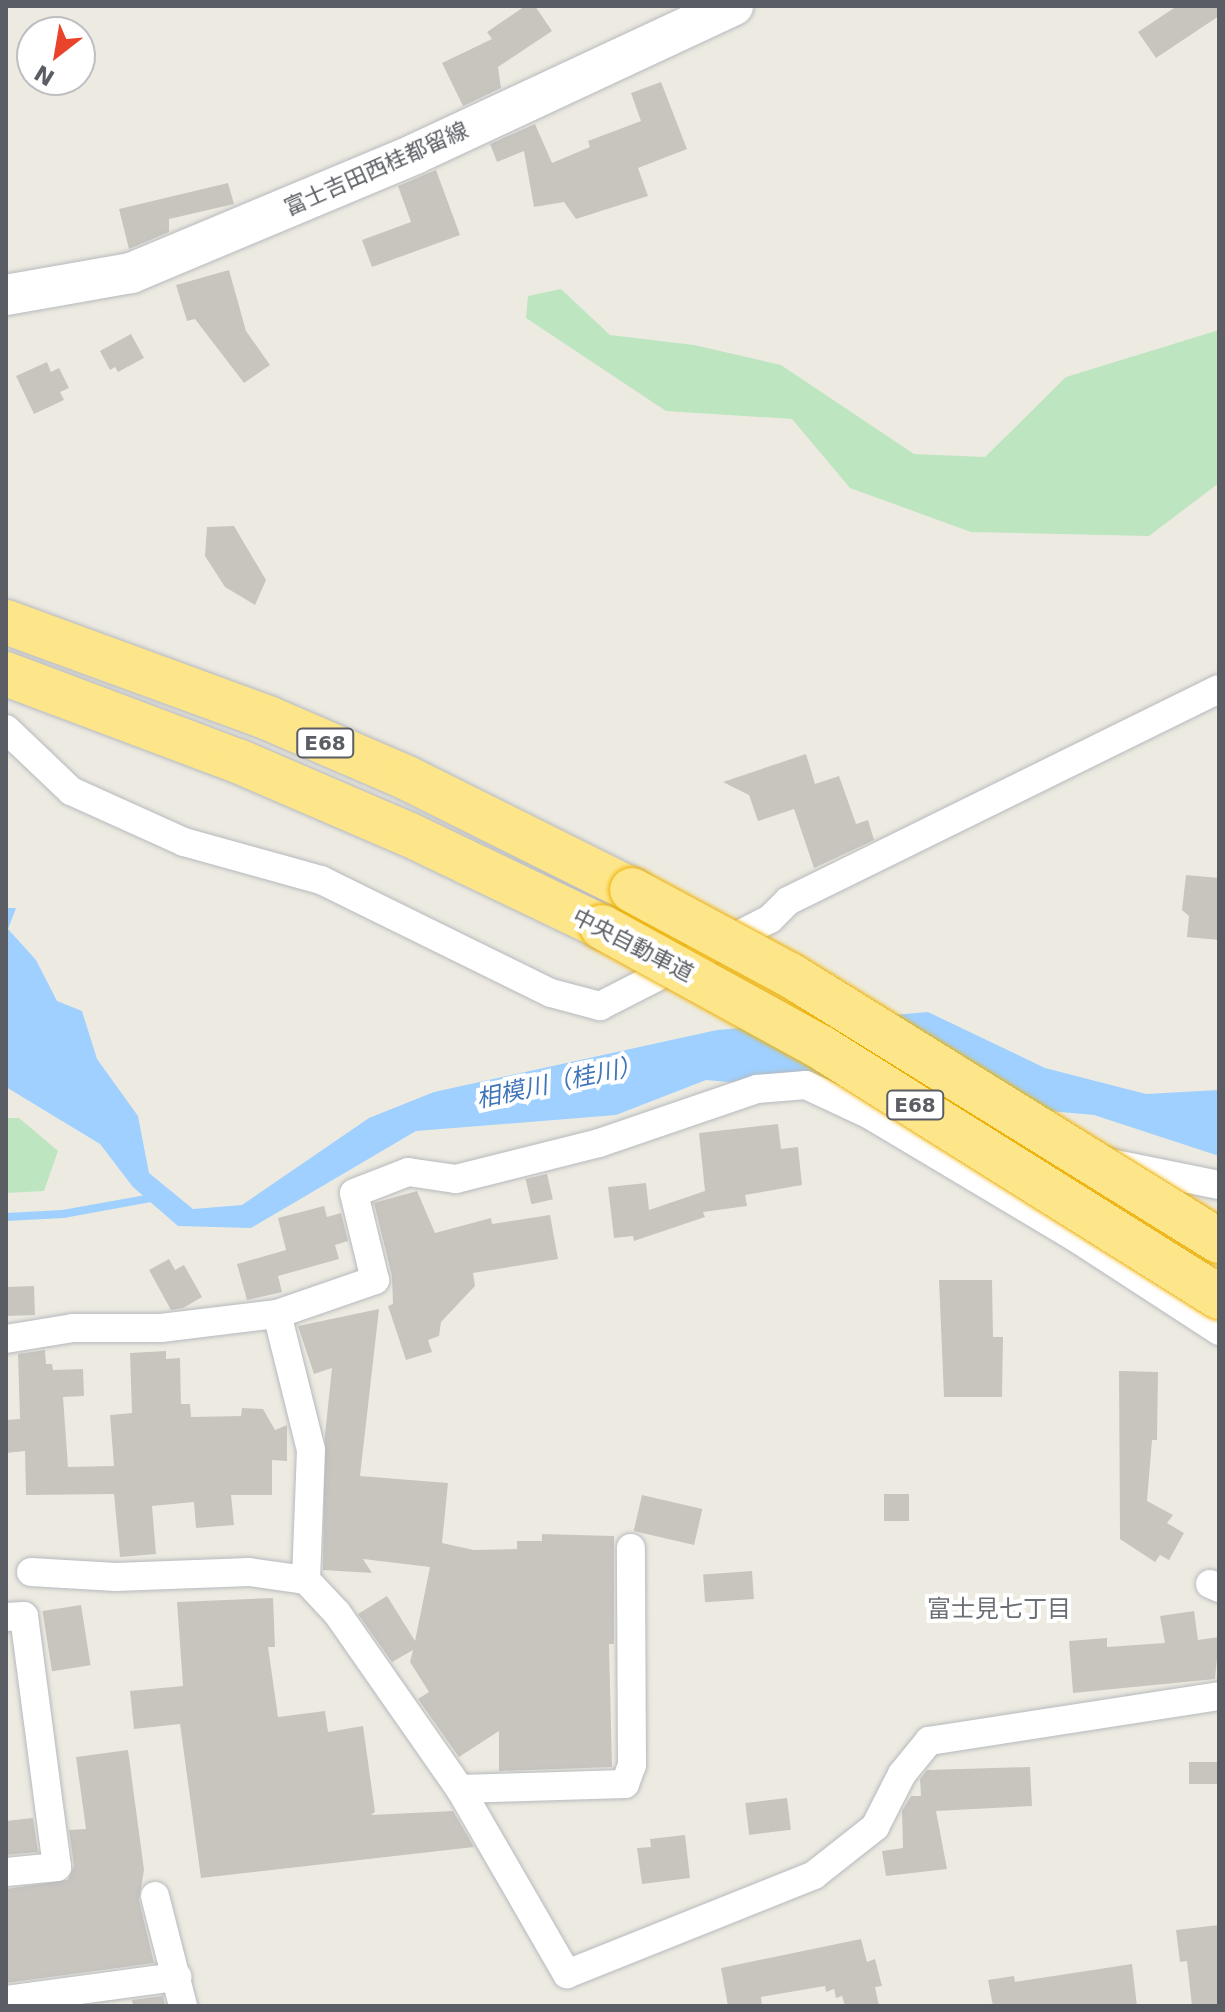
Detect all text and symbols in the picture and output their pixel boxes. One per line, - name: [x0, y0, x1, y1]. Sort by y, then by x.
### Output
- north arrow: [16, 16, 96, 96]
- text: N: [30, 60, 59, 91]
- street label: 富士吉田西桂都留線: [280, 117, 472, 221]
- road number: E68: [295, 727, 355, 759]
- street label: 中央自動車道: [568, 903, 698, 987]
- water label: 相模川（桂川）: [474, 1051, 644, 1115]
- road number: E68: [885, 1089, 945, 1121]
- district label: 富士見七丁目: [927, 1596, 1071, 1624]

